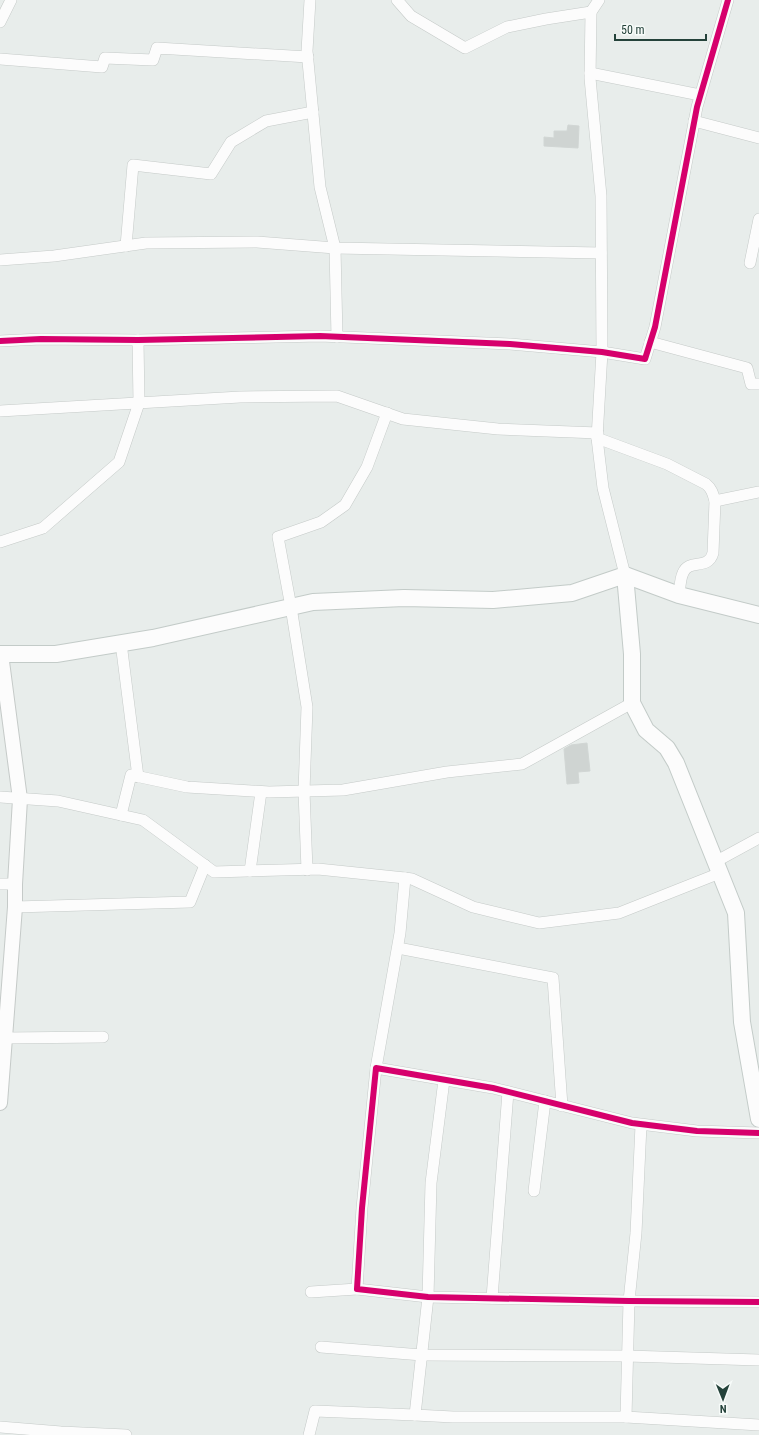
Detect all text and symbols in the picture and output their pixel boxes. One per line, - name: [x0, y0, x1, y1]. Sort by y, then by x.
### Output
- scale bar: [615, 16, 706, 42]
- text: 50 m: [621, 23, 645, 37]
- north arrow: [703, 1379, 743, 1419]
- text: N: [719, 1402, 727, 1415]

